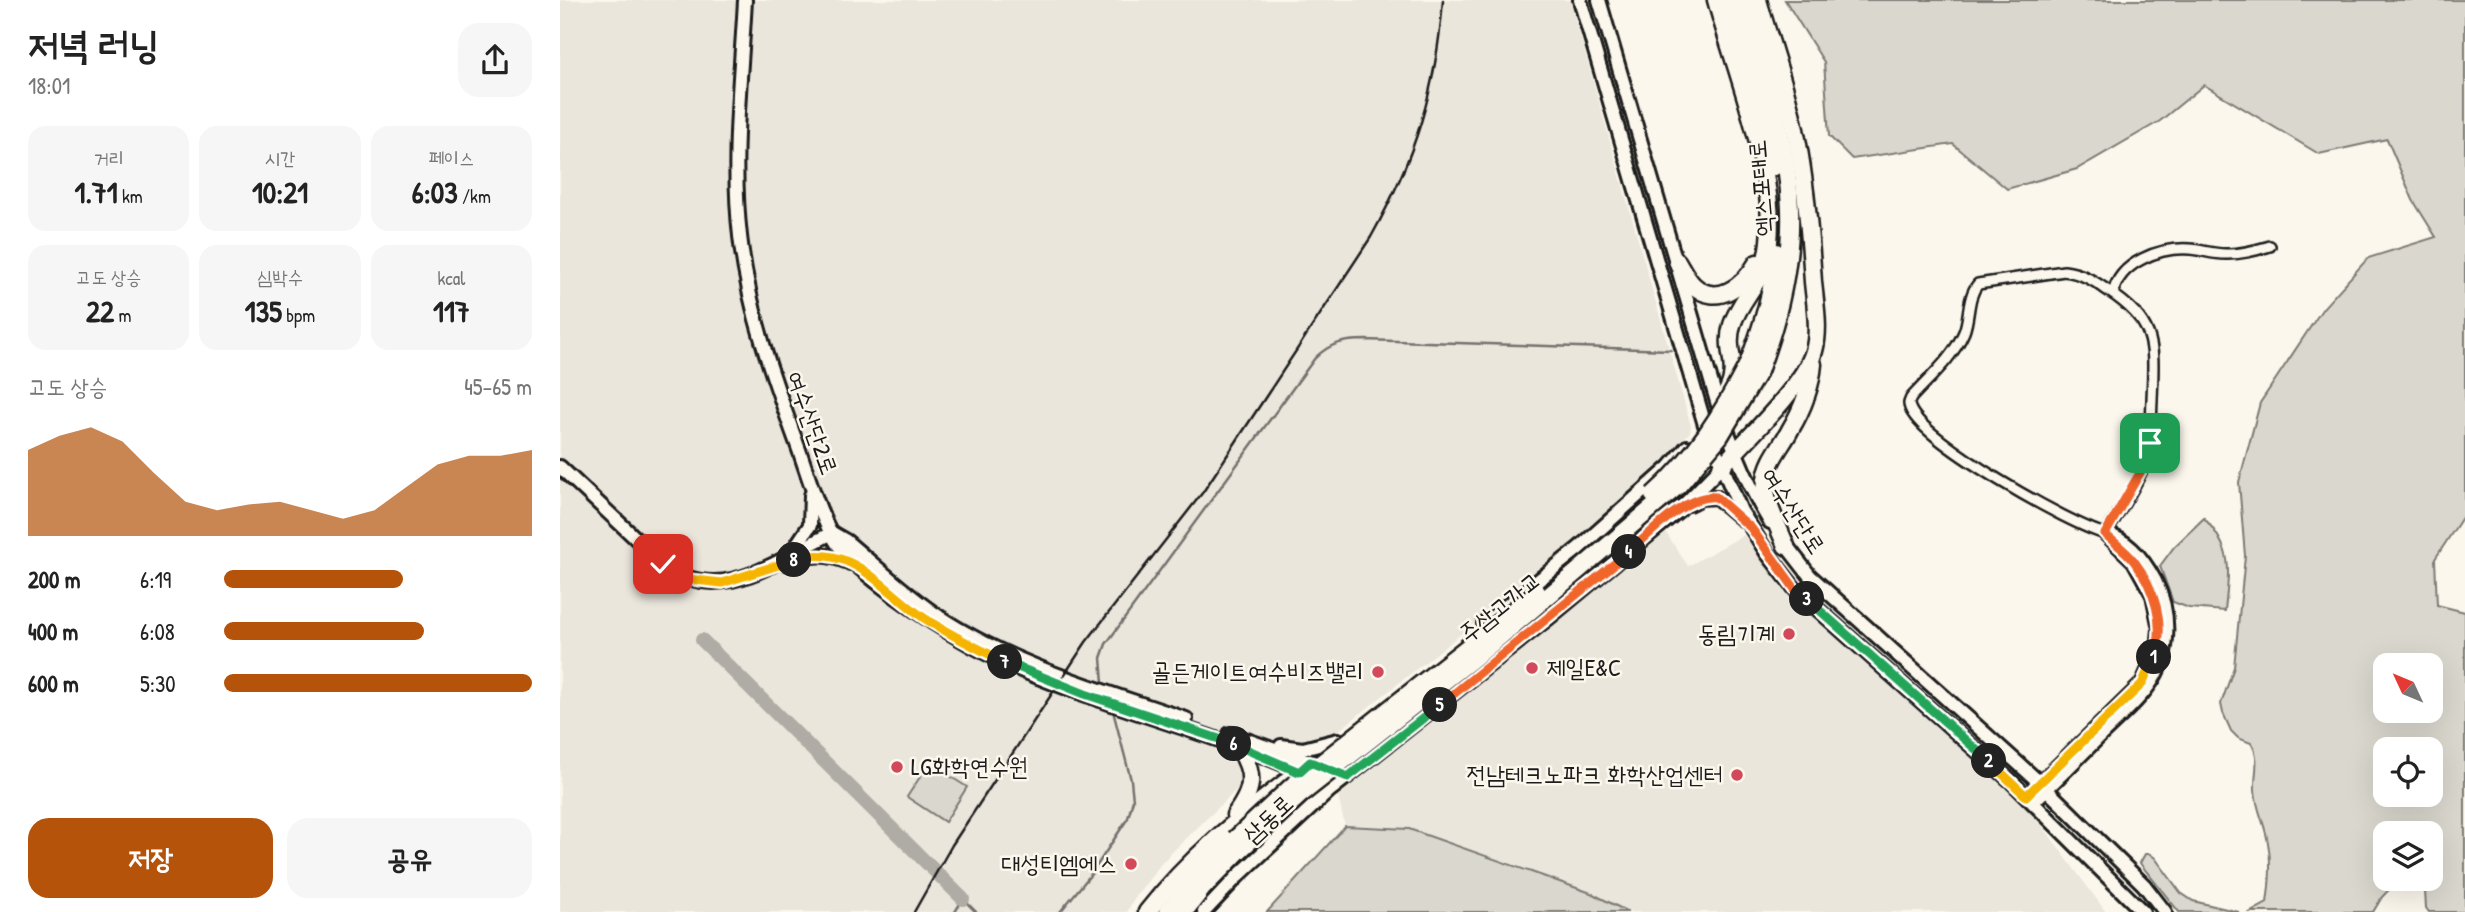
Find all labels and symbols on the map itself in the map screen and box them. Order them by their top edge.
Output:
street label: 엑스포대로 [1740,139,1780,238]
street label: 여수산단2로 [779,367,846,479]
pin [2120,413,2180,473]
street label: 여수산단로 [1754,461,1834,560]
pin [633,534,693,594]
pin: 4 [1612,534,1646,570]
pin: 8 [776,542,812,578]
street label: 주삼고가교 [1452,563,1547,649]
pin: 3 [1790,582,1824,616]
place label: 동림기계 [1698,617,1775,649]
marker: 동림기계 [1781,626,1797,642]
pin: 1 [2136,640,2172,674]
pin: 7 [988,644,1022,680]
place label: 제일E&C [1546,651,1621,683]
north arrow [2373,653,2443,723]
place label: 골든게이트여수비즈밸리 [1152,655,1364,687]
marker: 제일E&C [1524,660,1540,676]
marker: 골든게이트여수비즈밸리 [1370,664,1386,680]
pin: 5 [1422,688,1458,722]
pin: 6 [1216,726,1252,762]
pin: 2 [1972,744,2006,778]
place label: LG화학연수원 [911,750,1028,782]
place label: 전남테크노파크 화학산업센터 [1466,758,1723,790]
marker: LG화학연수원 [889,759,905,775]
marker: 전남테크노파크 화학산업센터 [1729,767,1745,783]
street label: 삼동로 [1235,787,1299,850]
place label: 대성티엠에스 [1001,847,1117,879]
marker: 대성티엠에스 [1123,856,1139,872]

